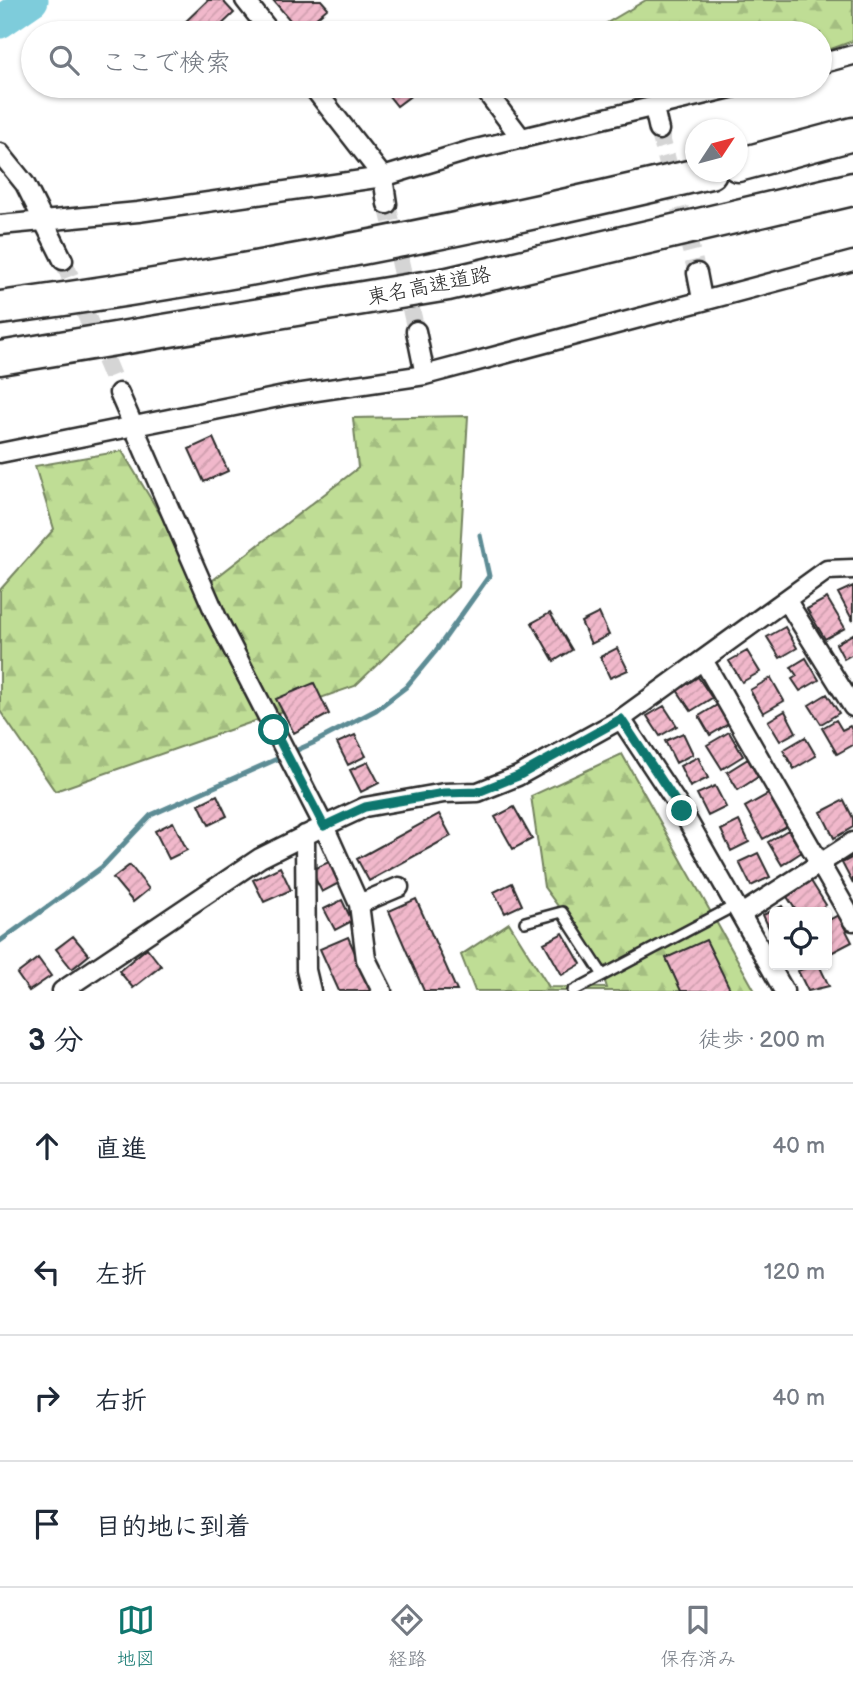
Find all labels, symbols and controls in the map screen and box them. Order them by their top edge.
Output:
search box [21,21,832,98]
icon: search [45,41,83,79]
text: ここで検索 [101,48,231,79]
north arrow [685,119,748,182]
street label: 東名高速道路 [365,262,493,310]
route start [258,714,289,745]
route end [666,795,697,826]
map controls [769,907,832,970]
button: locate [769,907,832,970]
text: 3 分 [28,1023,84,1059]
text: 徒歩 · 200 m [698,1026,825,1054]
icon: ahead [28,1127,66,1165]
text: 40 m [772,1132,825,1160]
text: 直進 [95,1134,147,1165]
icon: left [28,1253,66,1291]
text: 120 m [764,1258,825,1286]
text: 左折 [95,1260,147,1291]
icon: right [28,1379,66,1417]
text: 40 m [772,1384,825,1412]
text: 右折 [95,1386,147,1417]
icon: arrive [28,1505,66,1543]
text: 目的地に到着 [95,1512,251,1543]
tab: 地図 [117,1601,155,1671]
tab: 経路 [388,1601,426,1671]
tab: 保存済み [660,1601,736,1671]

